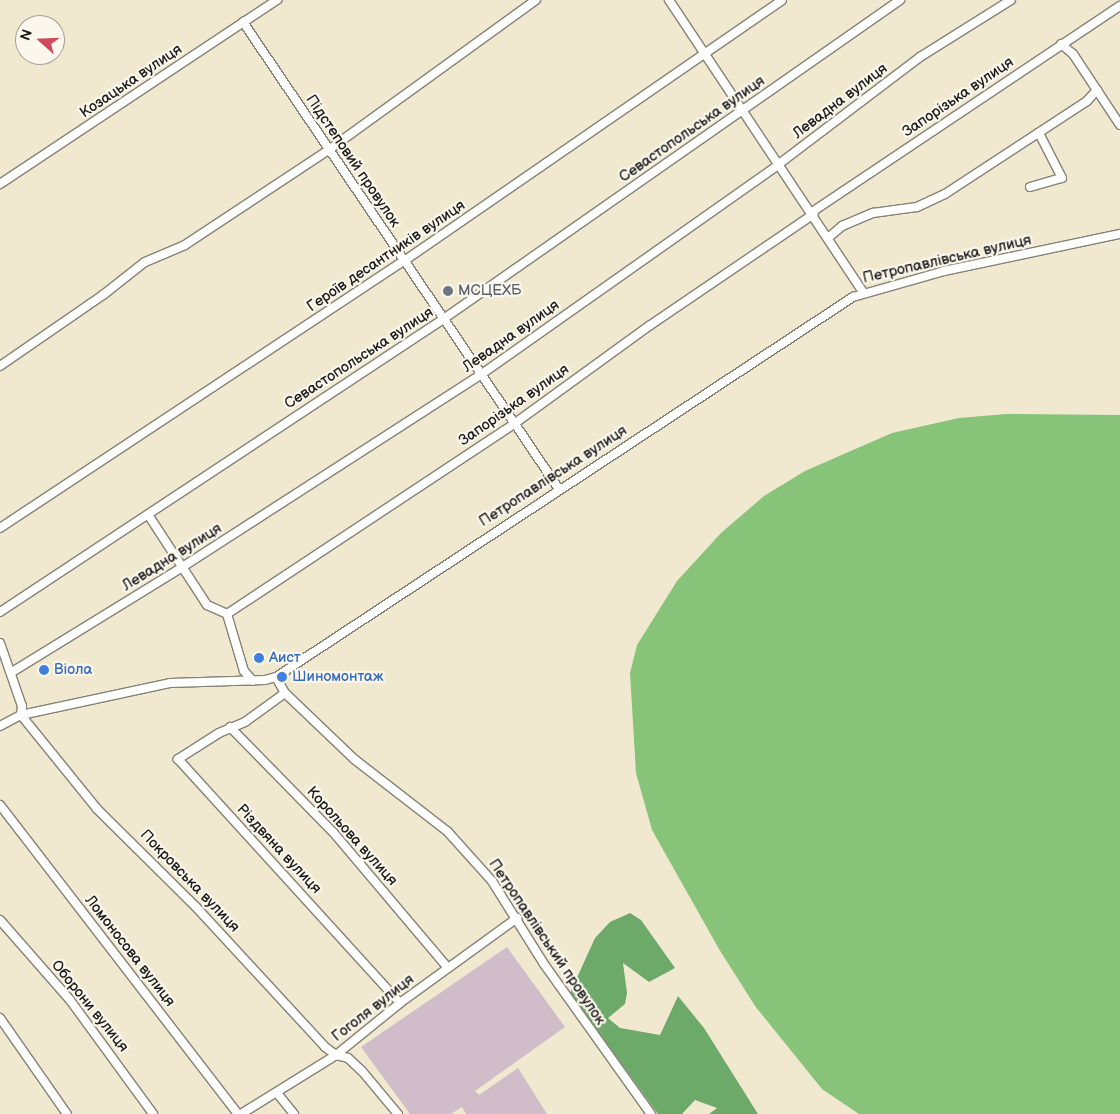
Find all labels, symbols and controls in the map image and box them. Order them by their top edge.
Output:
north arrow [15,15,65,65]
text: N [17,27,36,43]
street label: Козацька вулиця [77,40,185,122]
street label: Запорізька вулиця [899,53,1017,141]
street label: Левадна вулиця [789,60,891,142]
street label: Севастопольська вулиця [616,72,768,186]
street label: Підстеповий провулок [302,91,404,231]
street label: Героїв десантників вулиця [304,196,468,316]
street label: Петропавлівська вулиця [861,231,1033,287]
place label: МСЦЕХБ [458,282,521,300]
marker: МСЦЕХБ [442,285,454,297]
street label: Левадна вулиця [459,296,563,376]
street label: Севастопольська вулиця [281,303,437,413]
street label: Запорізька вулиця [455,360,573,450]
street label: Петропавлівська вулиця [476,421,630,531]
street label: Левадна вулиця [119,519,225,595]
place label: Аист [269,649,301,667]
marker: Аист [253,652,265,664]
place label: Віола [54,661,92,679]
marker: Віола [38,664,50,676]
place label: Шиномонтаж [292,668,383,686]
marker: Шиномонтаж [276,671,288,683]
street label: Корольова вулиця [303,783,401,889]
street label: Різдвяна вулиця [233,800,325,898]
street label: Покровська вулиця [136,826,244,936]
street label: Петропавлівський провулок [485,856,609,1028]
street label: Ломоносова вулиця [81,892,179,1010]
street label: Оборони вулиця [47,956,133,1056]
street label: Гоголя вулиця [328,970,418,1046]

